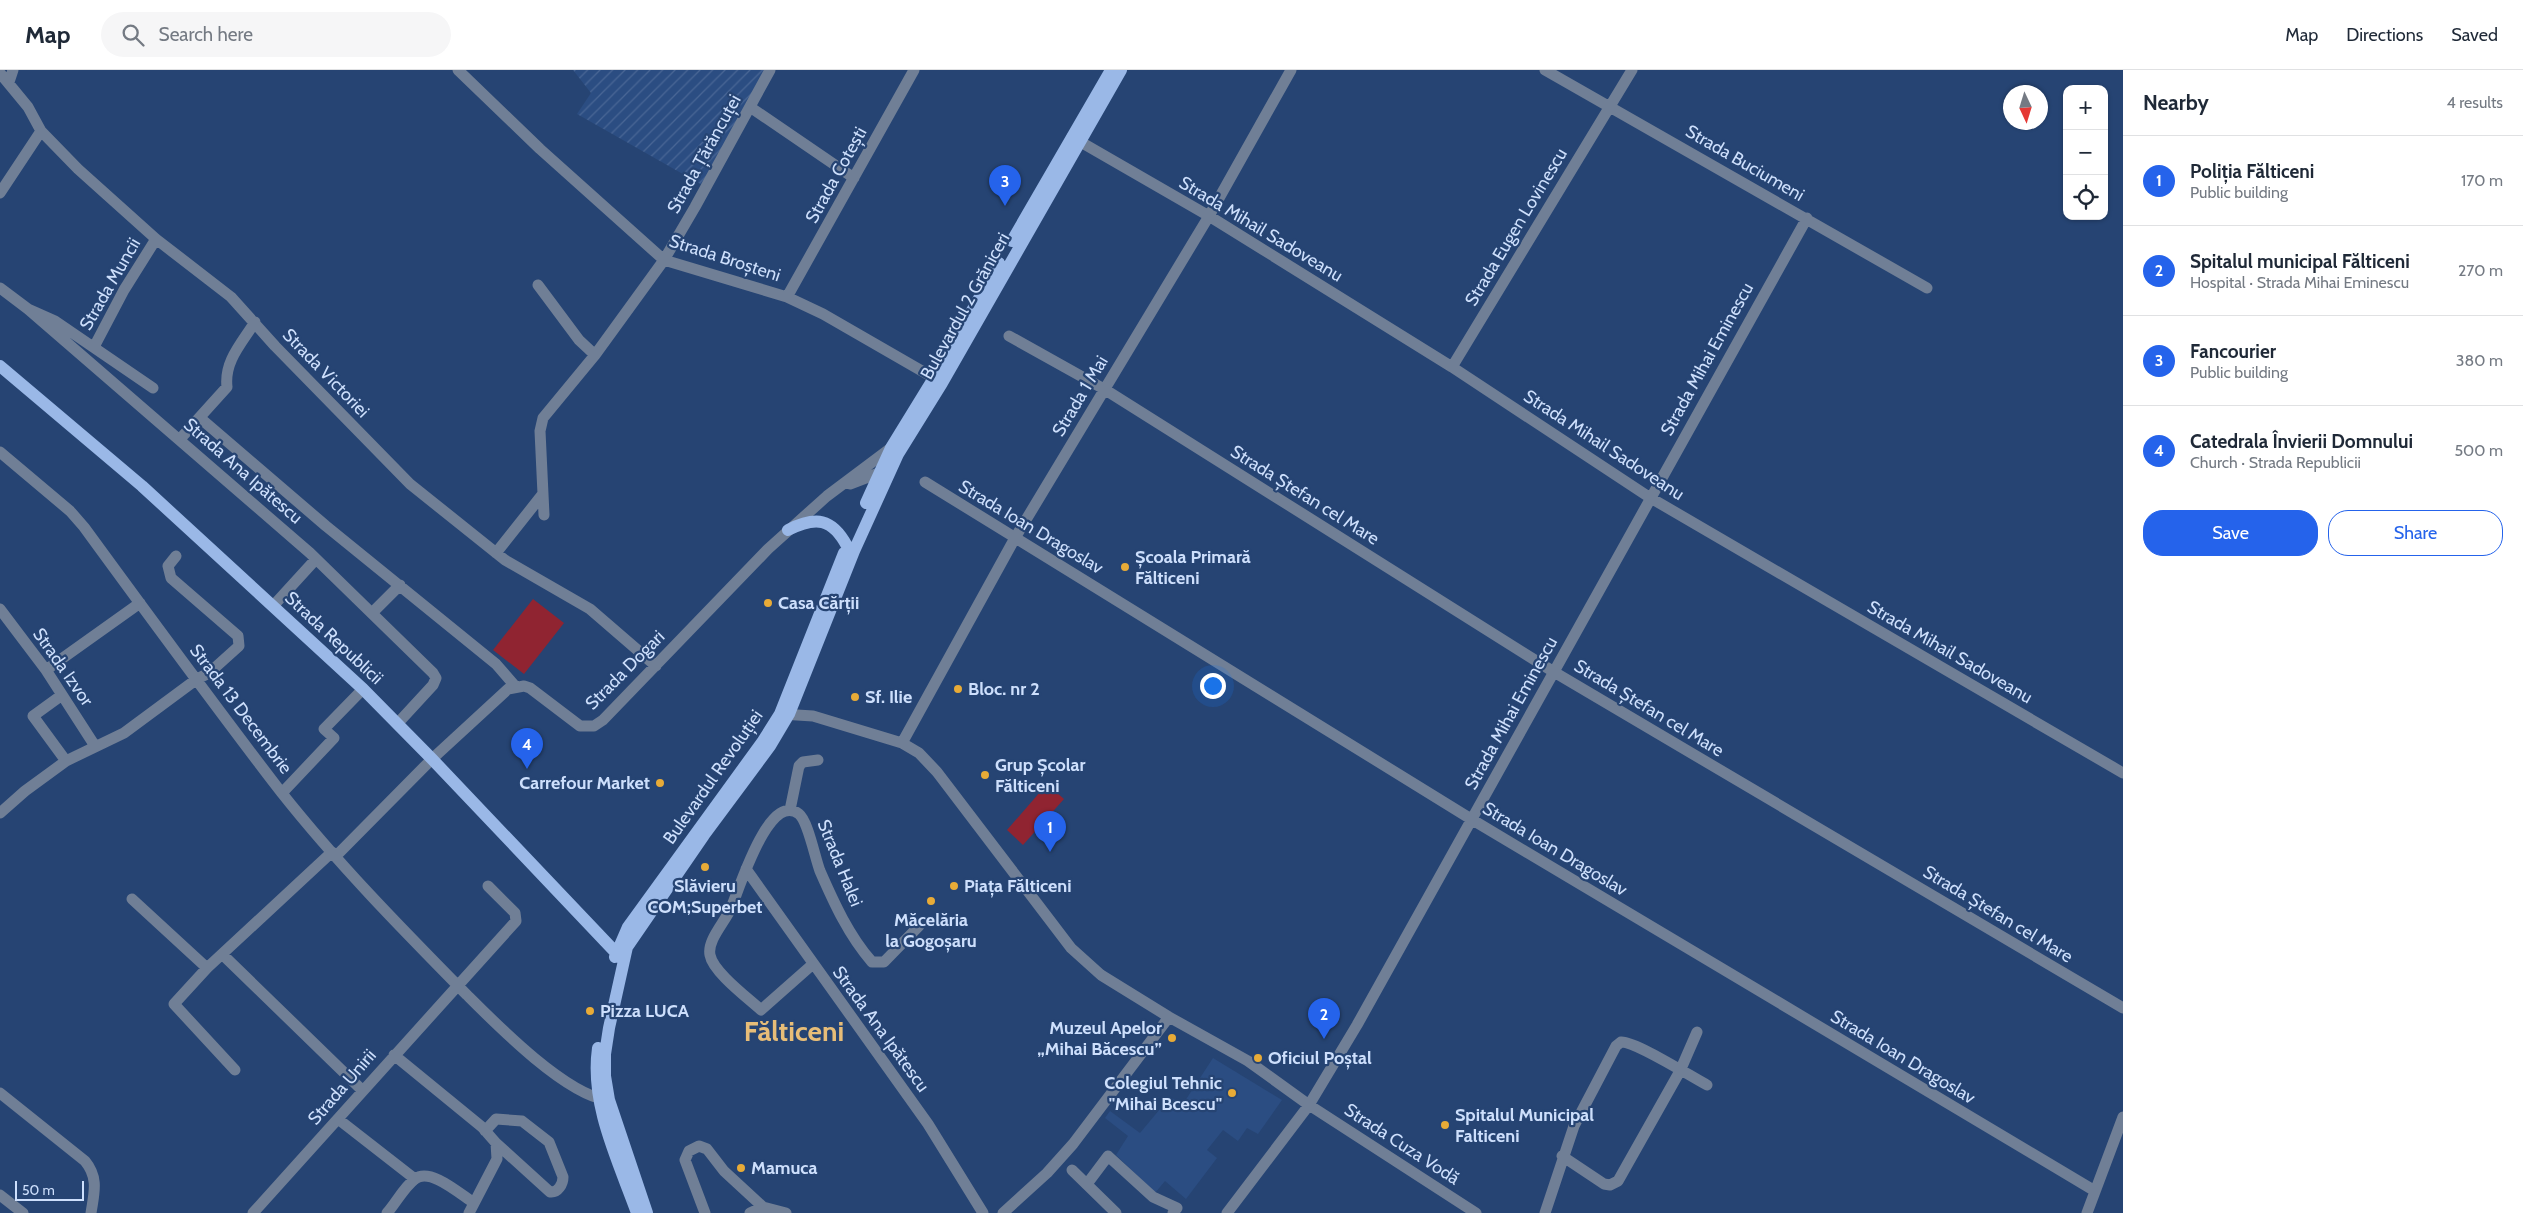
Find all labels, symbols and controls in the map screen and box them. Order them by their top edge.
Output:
search box [101,12,451,57]
text: Map [25,20,71,49]
icon: search [119,21,147,49]
text: Search here [159,23,253,46]
text: Map [2285,24,2318,46]
text: Directions [2346,24,2423,46]
text: Saved [2451,24,2498,46]
north arrow [2003,85,2048,130]
map controls [2063,85,2108,220]
button: + [2063,85,2108,130]
text: Nearby [2143,90,2209,115]
street label: Strada Țărăncuței [662,91,747,218]
text: 4 results [2446,93,2503,112]
street label: Strada Buciumeni [1682,120,1808,206]
street label: Strada Cotești [801,123,872,227]
button: − [2063,130,2108,175]
street label: Strada Eugen Lovinescu [1460,144,1572,310]
text: Poliția Fălticeni [2190,160,2314,183]
pin: 3 [989,165,1021,206]
street label: Strada Mihail Sadoveanu [1175,171,1347,287]
text: 1 [2156,171,2162,190]
text: 170 m [2461,171,2503,190]
button: locate [2063,175,2108,220]
text: Public building [2190,183,2288,202]
street label: Bulevardul 2 Grăniceri [916,229,1014,383]
street label: Strada Broșteni [666,230,783,287]
street label: Strada Muncii [75,234,145,334]
text: Spitalul municipal Fălticeni [2190,250,2410,273]
text: 2 [2155,261,2163,280]
text: 270 m [2458,261,2503,280]
text: Hospital · Strada Mihai Eminescu [2190,273,2409,292]
street label: Strada Mihai Eminescu [1656,279,1758,439]
street label: Strada Victoriei [278,324,374,422]
text: Fancourier [2190,340,2276,363]
text: 3 [2155,351,2163,370]
text: 380 m [2456,351,2503,370]
street label: Strada 1 Mai [1047,352,1113,440]
text: Public building [2190,363,2288,382]
street label: Strada Mihail Sadoveanu [1520,385,1688,505]
street label: Strada Ana Ipătescu [179,413,307,529]
text: Catedrala Învierii Domnului [2190,430,2413,453]
street label: Strada Ștefan cel Mare [1227,440,1383,550]
text: 4 [2154,441,2164,460]
text: 500 m [2454,441,2503,460]
text: Church · Strada Republicii [2190,453,2361,472]
street label: Strada Ioan Dragoslav [955,475,1108,579]
button: Save [2143,510,2318,556]
button: Share [2328,510,2503,556]
place label: Școala Primară Fălticeni [1135,546,1251,589]
marker: Școala Primară Fălticeni [1119,561,1131,573]
street label: Strada Republicii [280,587,388,689]
place label: Casa Cărții [778,592,859,615]
street label: Strada Mihail Sadoveanu [1864,596,2036,708]
marker: Casa Cărții [762,597,774,609]
street label: Strada Izvor [28,624,98,711]
street label: Strada Dogari [581,626,669,714]
street label: Strada Mihai Eminescu [1460,633,1562,793]
street label: Strada 13 Decembrie [185,640,297,778]
street label: Strada Ștefan cel Mare [1570,655,1728,761]
your location [1200,673,1226,699]
place label: Bloc. nr 2 [968,678,1040,700]
marker: Bloc. nr 2 [952,683,964,695]
place label: Sf. Ilie [865,686,912,708]
marker: Sf. Ilie [849,691,861,703]
street label: Bulevardul Revoluției [658,706,768,849]
pin: 4 [511,728,543,769]
place label: Grup Școlar Fălticeni [995,754,1086,797]
marker: Grup Școlar Fălticeni [979,769,991,781]
place label: Carrefour Market [519,772,650,794]
marker: Carrefour Market [654,777,666,789]
street label: Strada Ioan Dragoslav [1479,797,1632,901]
pin: 1 [1034,811,1066,852]
street label: Strada Halei [813,816,867,910]
marker: Slăvieru COM;Superbet [699,861,711,873]
street label: Strada Ștefan cel Mare [1919,861,2077,967]
place label: Slăvieru COM;Superbet [647,875,763,918]
place label: Piața Fălticeni [964,875,1072,898]
marker: Piața Fălticeni [948,880,960,892]
marker: Măcelăria la Gogoșaru [925,895,937,907]
place label: Măcelăria la Gogoșaru [885,909,977,953]
street label: Strada Ana Ipătescu [828,962,934,1096]
pin: 2 [1308,998,1340,1039]
place label: Pizza LUCA [600,1000,690,1022]
marker: Pizza LUCA [584,1005,596,1017]
street label: Strada Ioan Dragoslav [1827,1005,1980,1109]
district label: Fălticeni [744,1014,844,1048]
place label: Muzeul Apelor „Mihai Băcescu” [1037,1017,1162,1060]
marker: Muzeul Apelor „Mihai Băcescu” [1166,1032,1178,1044]
street label: Strada Unirii [303,1045,381,1129]
place label: Oficiul Poștal [1268,1047,1372,1070]
marker: Oficiul Poștal [1252,1052,1264,1064]
place label: Colegiul Tehnic "Mihai Bcescu" [1104,1072,1222,1115]
marker: Colegiul Tehnic "Mihai Bcescu" [1226,1087,1238,1099]
street label: Strada Cuza Vodă [1340,1099,1464,1190]
place label: Spitalul Municipal Falticeni [1455,1104,1594,1147]
marker: Spitalul Municipal Falticeni [1439,1119,1451,1131]
place label: Mamuca [751,1157,818,1179]
marker: Mamuca [735,1162,747,1174]
scale bar [15,1178,84,1201]
text: 50 m [22,1181,55,1199]

